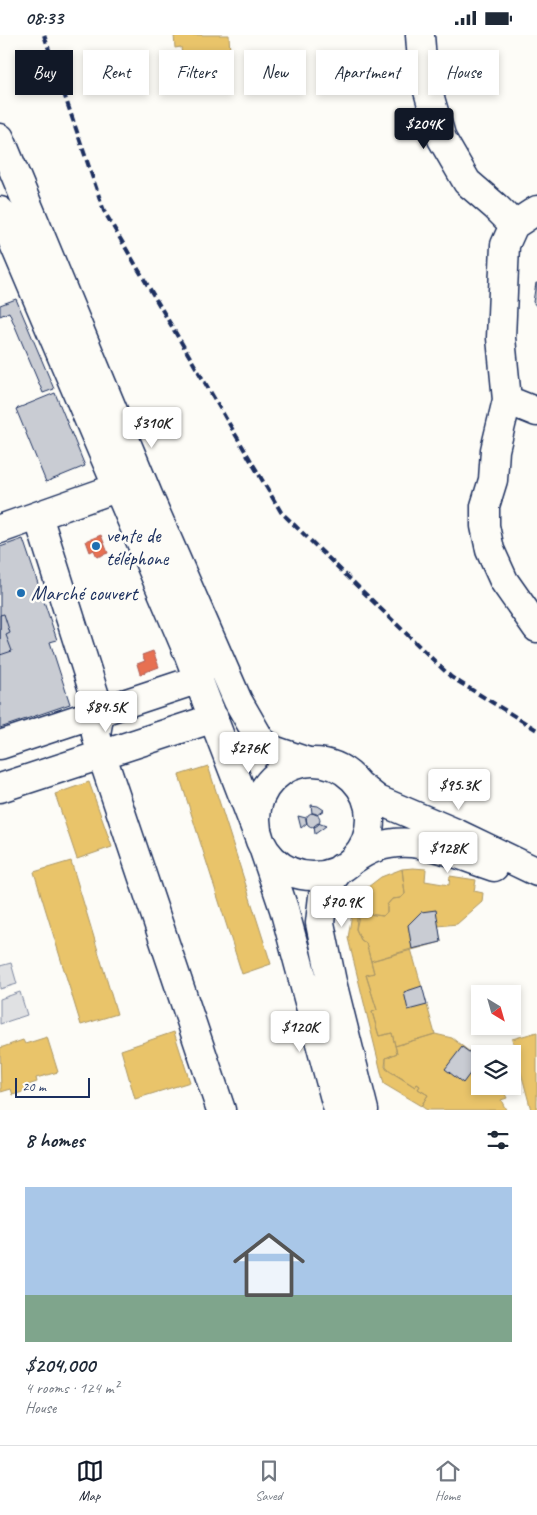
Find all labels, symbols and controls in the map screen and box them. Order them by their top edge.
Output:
text: 08:33 [25,6,63,30]
chip: Buy [15,50,73,95]
chip: Rent [83,50,149,95]
chip: Filters [159,50,234,95]
chip: New [244,50,306,95]
chip: Apartment [316,50,418,95]
chip: House [428,50,499,95]
pin: $204K [389,107,459,150]
text: $204K [406,114,442,134]
pin: $310K [117,407,187,449]
text: $310K [134,413,170,433]
place label: vente de téléphone [106,523,170,571]
marker: vente de téléphone [90,540,102,552]
place label: Marché couvert [31,581,140,606]
marker: Marché couvert [15,587,27,599]
pin: $84.5K [65,691,147,733]
text: $84.5K [86,697,126,717]
pin: $276K [214,731,284,774]
text: $276K [230,738,268,758]
pin: $95.3K [418,769,500,811]
text: $95.3K [439,775,479,795]
pin: $128K [413,831,483,874]
text: $128K [430,838,466,858]
pin: $70.9K [301,885,383,928]
text: $70.9K [322,892,362,912]
north arrow [471,985,521,1035]
map controls [471,985,521,1095]
pin: $120K [265,1011,335,1053]
text: $120K [282,1017,318,1037]
button: layers [471,1045,521,1095]
scale bar [15,1075,90,1098]
text: 20 m [22,1078,46,1095]
icon: filters [484,1126,512,1154]
text: 8 homes [25,1127,84,1153]
icon: home [224,1220,314,1310]
text: $204,000 [25,1352,95,1378]
text: 4 rooms · 124 m² [25,1378,119,1398]
text: House [25,1398,56,1418]
tab: Map [76,1457,104,1504]
tab: Saved [255,1457,283,1504]
tab: Home [434,1457,462,1504]

